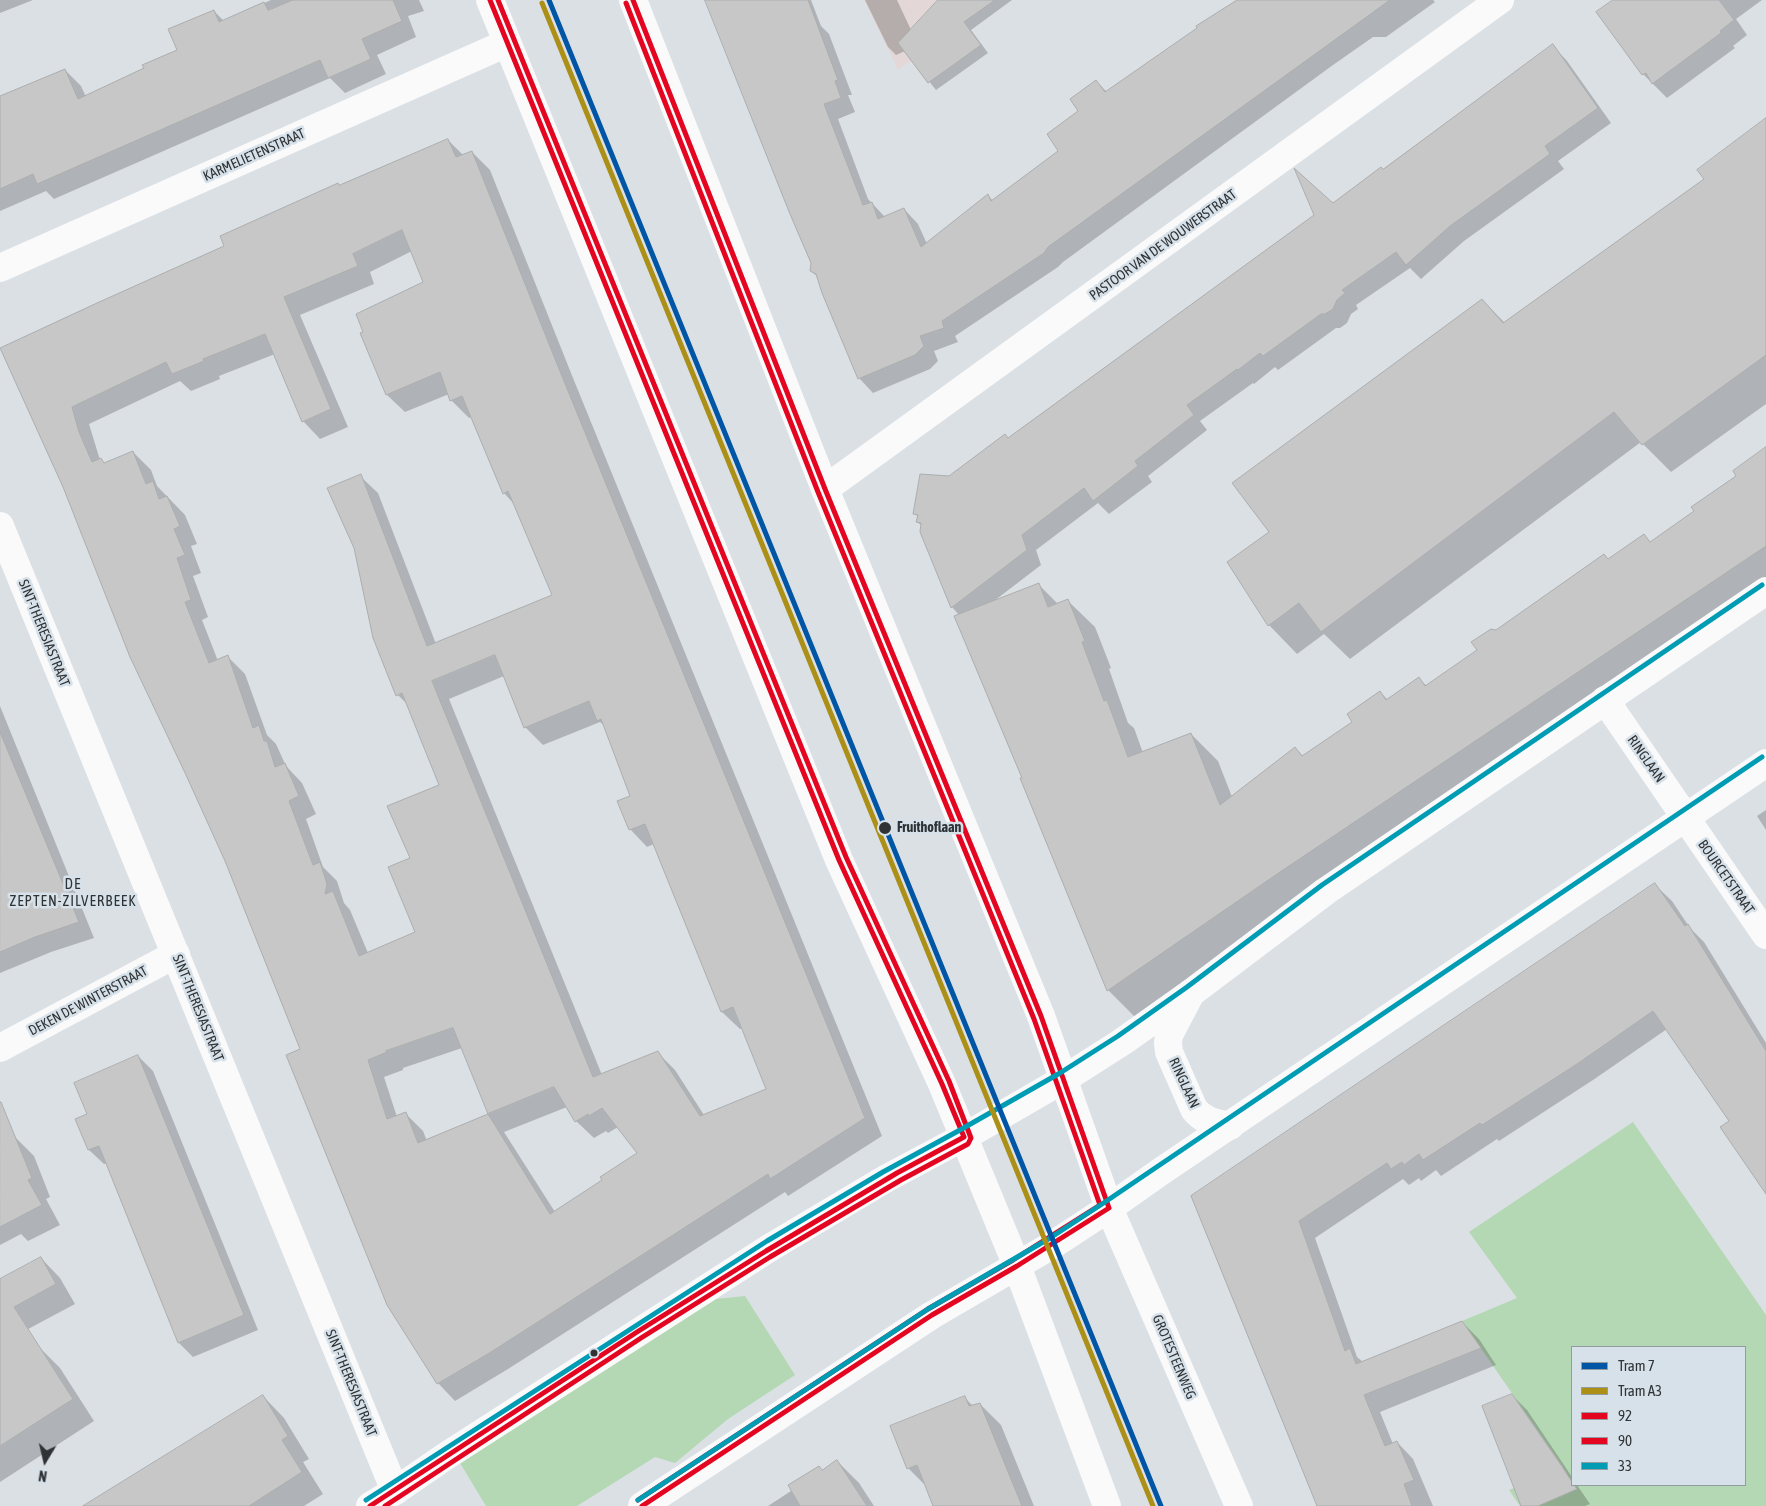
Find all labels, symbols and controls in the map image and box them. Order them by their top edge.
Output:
street label: KARMELIETENSTRAAT [200,125,308,185]
street label: PASTOOR VAN DE WOUWERSTRAAT [1086,186,1240,304]
street label: SINT-THERESIASTRAAT [15,577,73,689]
street label: RINGLAAN [1624,732,1668,786]
marker: Fruithoflaan [877,820,893,836]
place label: Fruithoflaan [897,820,961,836]
street label: BOURCETSTRAAT [1694,837,1758,917]
district label: DE ZEPTEN-ZILVERBEEK [7,875,139,910]
street label: SINT-THERESIASTRAAT [169,952,227,1064]
street label: DEKEN DE WINTERSTRAAT [26,963,150,1039]
street label: RINGLAAN [1165,1055,1203,1111]
street label: GROTESTEENWEG [1149,1312,1199,1402]
street label: SINT-THERESIASTRAAT [322,1327,380,1439]
legend [1571,1346,1746,1486]
unlabelled marker [589,1348,599,1358]
text: Tram 7 [1618,1357,1655,1374]
text: Tram A3 [1618,1382,1662,1399]
text: 92 [1618,1407,1632,1424]
text: 90 [1618,1432,1632,1449]
north arrow [20,1436,70,1486]
text: 33 [1618,1457,1632,1474]
text: N [37,1467,48,1484]

